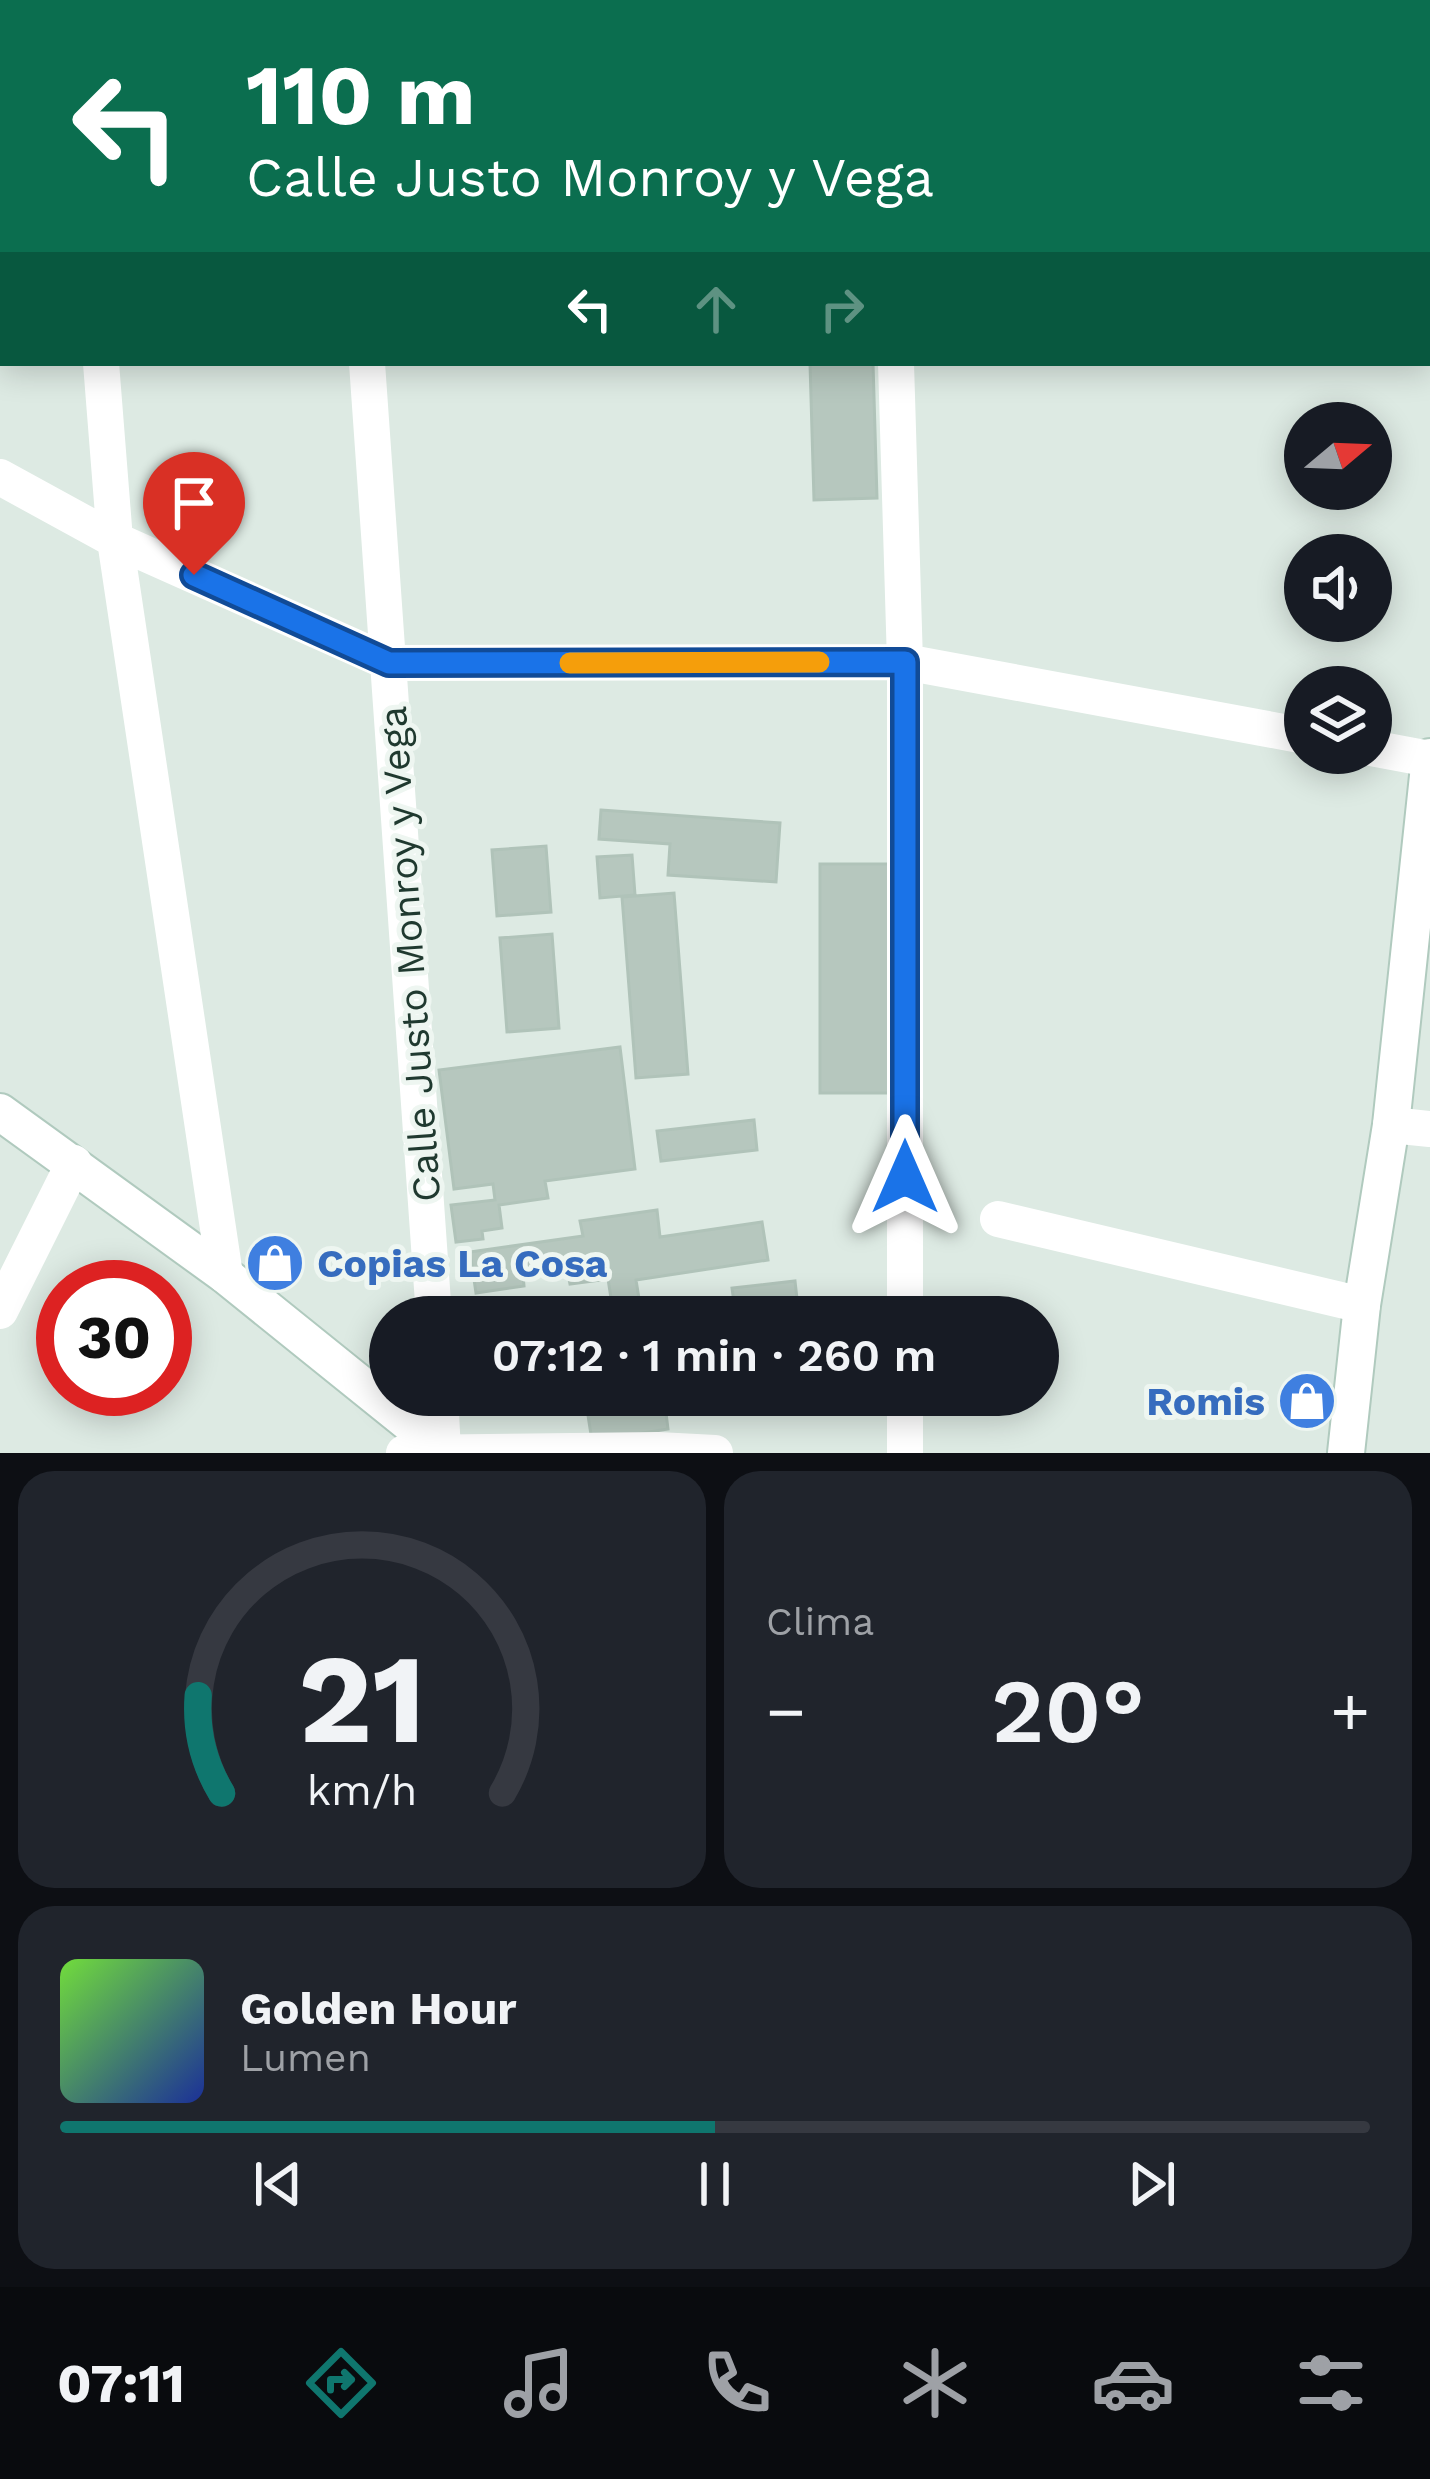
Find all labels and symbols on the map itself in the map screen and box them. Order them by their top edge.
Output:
north arrow [1284,402,1392,510]
pin [143,452,245,575]
street label: Calle Justo Monroy y Vega [370,705,449,1203]
position arrow [842,1114,968,1240]
shop icon: Copias La Cosa [244,1232,306,1294]
place label: Copias La Cosa [317,1241,608,1286]
speed limit sign: 30 [36,1260,192,1416]
shop icon: Romis [1276,1370,1338,1432]
place label: Romis [1146,1379,1265,1424]

